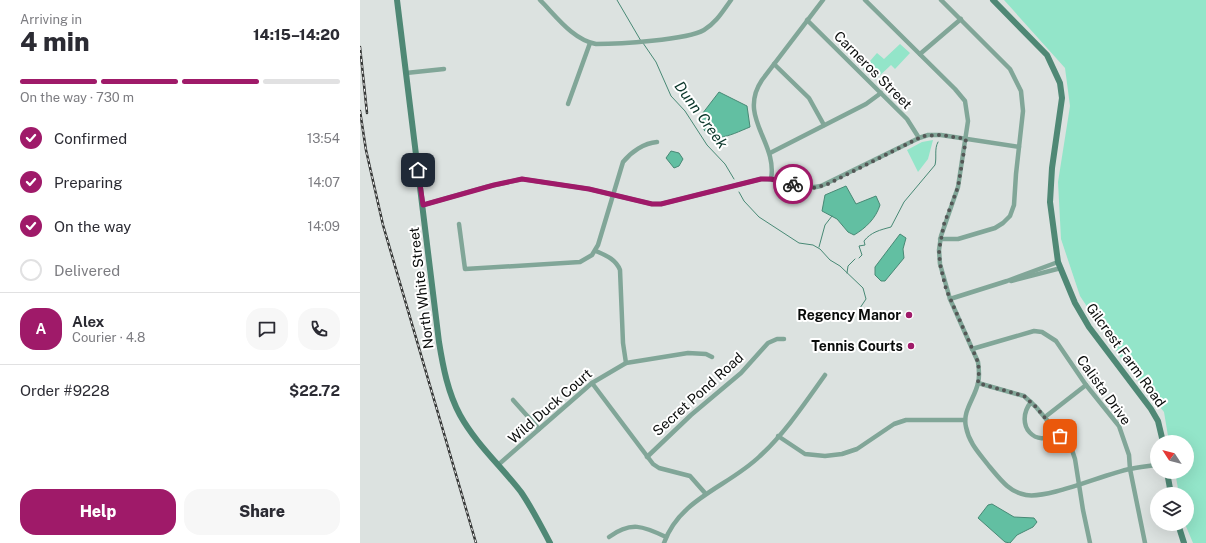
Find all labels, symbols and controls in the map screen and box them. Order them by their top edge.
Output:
text: Arriving in [20,12,82,27]
text: 4 min [20,26,90,57]
text: 14:15–14:20 [253,26,340,43]
street label: Carneros Street [831,28,915,112]
water label: Dunn Creek [671,78,732,152]
text: On the way · 730 m [20,90,134,105]
icon: check [20,127,42,149]
text: Confirmed [54,130,127,147]
text: 13:54 [307,131,340,146]
pin [401,153,435,187]
icon: home [407,159,429,181]
courier [773,164,813,204]
icon: check [20,171,42,193]
icon: bike [782,173,804,195]
text: Preparing [54,174,123,191]
text: 14:07 [308,175,340,190]
icon: check [20,215,42,237]
text: On the way [54,218,131,235]
text: 14:09 [308,219,340,234]
street label: North White Street [406,226,436,350]
text: Delivered [54,262,120,279]
street label: Gilcrest Farm Road [1083,300,1169,410]
place label: Regency Manor [797,307,901,323]
button: chat [246,308,288,350]
button: phone [298,308,340,350]
marker: Regency Manor [904,310,914,320]
text: Alex [72,313,104,330]
text: A [36,320,46,337]
text: Courier · 4.8 [72,330,145,345]
place label: Tennis Courts [811,338,903,354]
marker: Tennis Courts [906,341,916,351]
street label: Secret Pond Road [649,349,747,439]
street label: Calista Drive [1073,352,1135,428]
street label: Wild Duck Court [505,365,595,447]
text: Order #9228 [20,382,110,399]
text: $22.72 [289,382,340,399]
pin [1043,419,1077,453]
icon: bag [1049,425,1071,447]
north arrow [1150,435,1194,479]
map controls [1150,435,1194,531]
button: layers [1150,487,1194,531]
button: Help [20,489,176,535]
button: Share [184,489,340,535]

